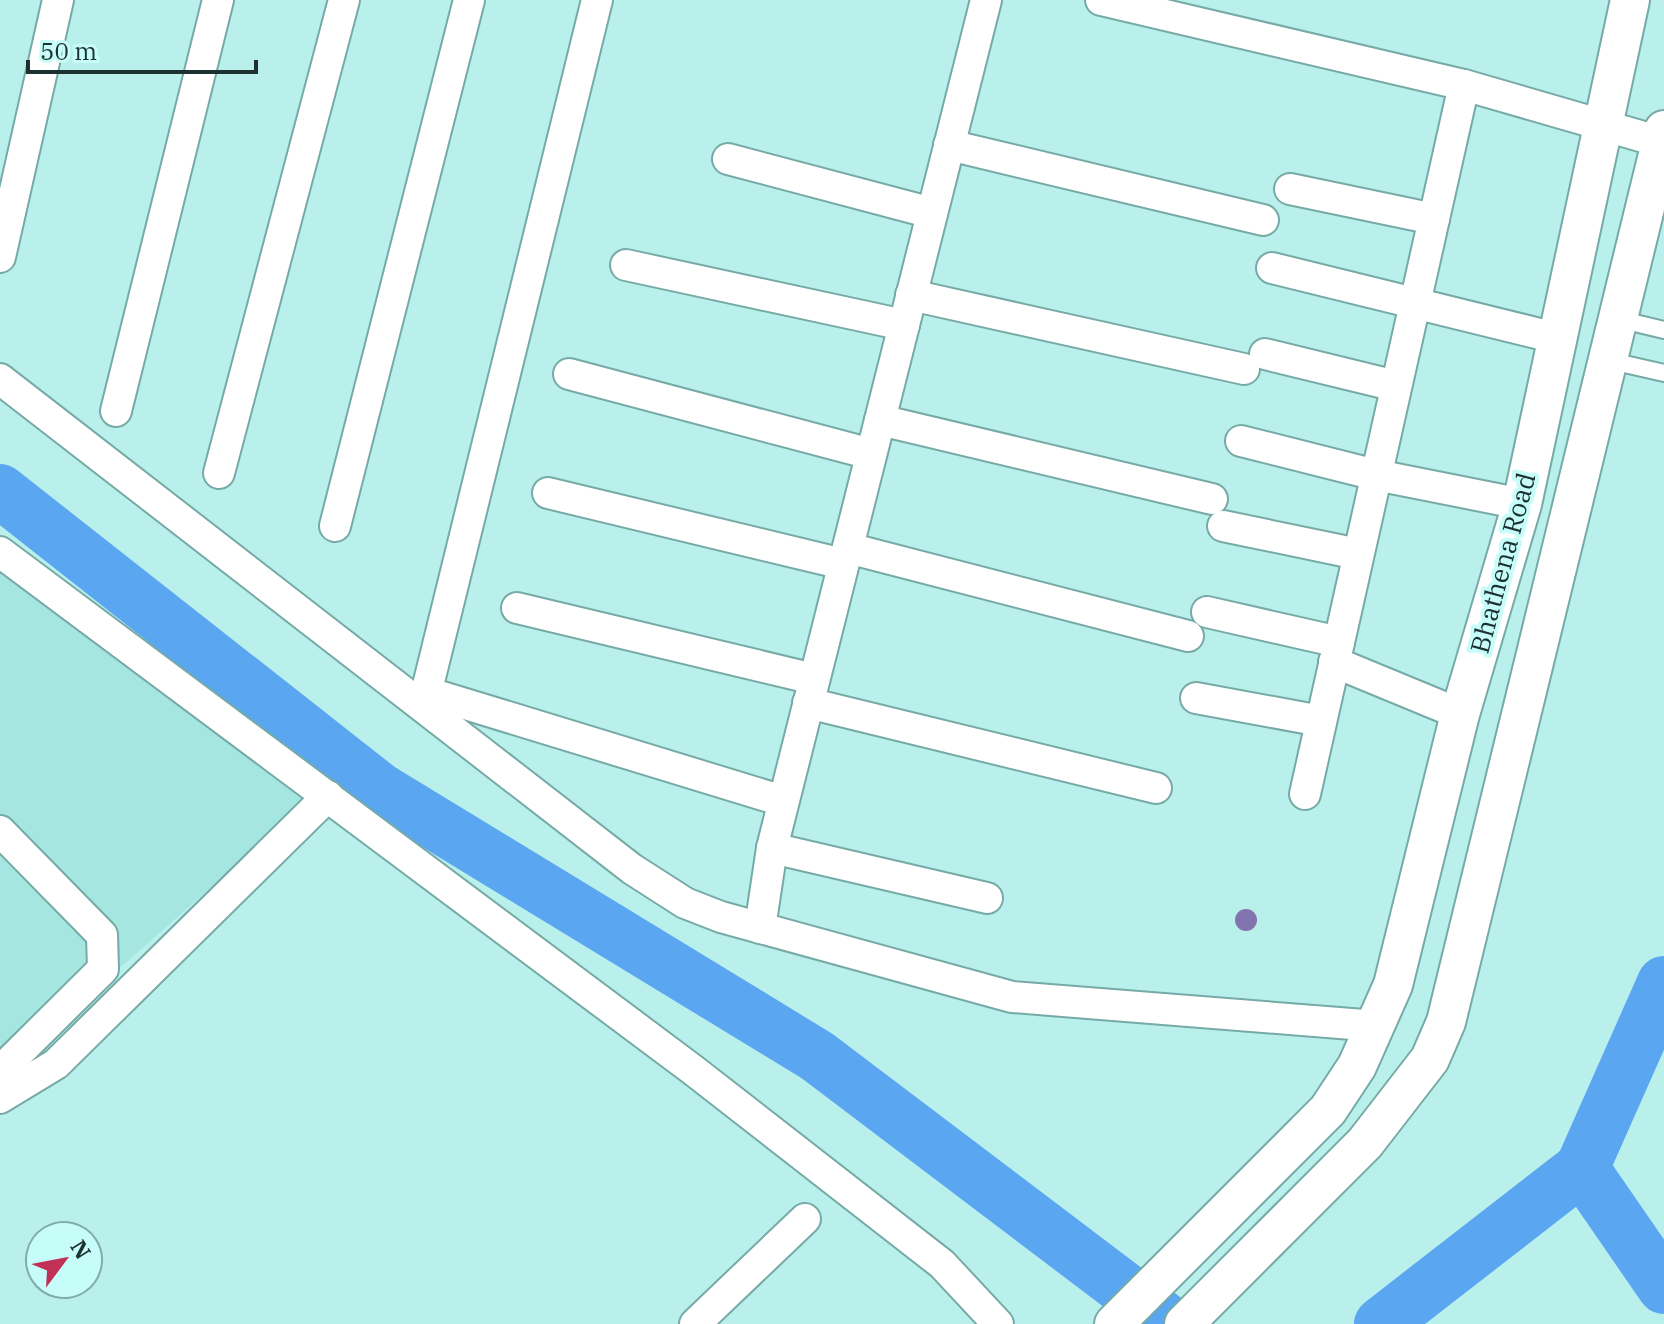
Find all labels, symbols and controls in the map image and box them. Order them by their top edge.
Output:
scale bar [28,24,256,74]
text: 50 m [40,35,97,67]
street label: Bhathena Road [1462,469,1542,657]
north arrow [24,1220,104,1300]
text: N [64,1234,98,1264]

